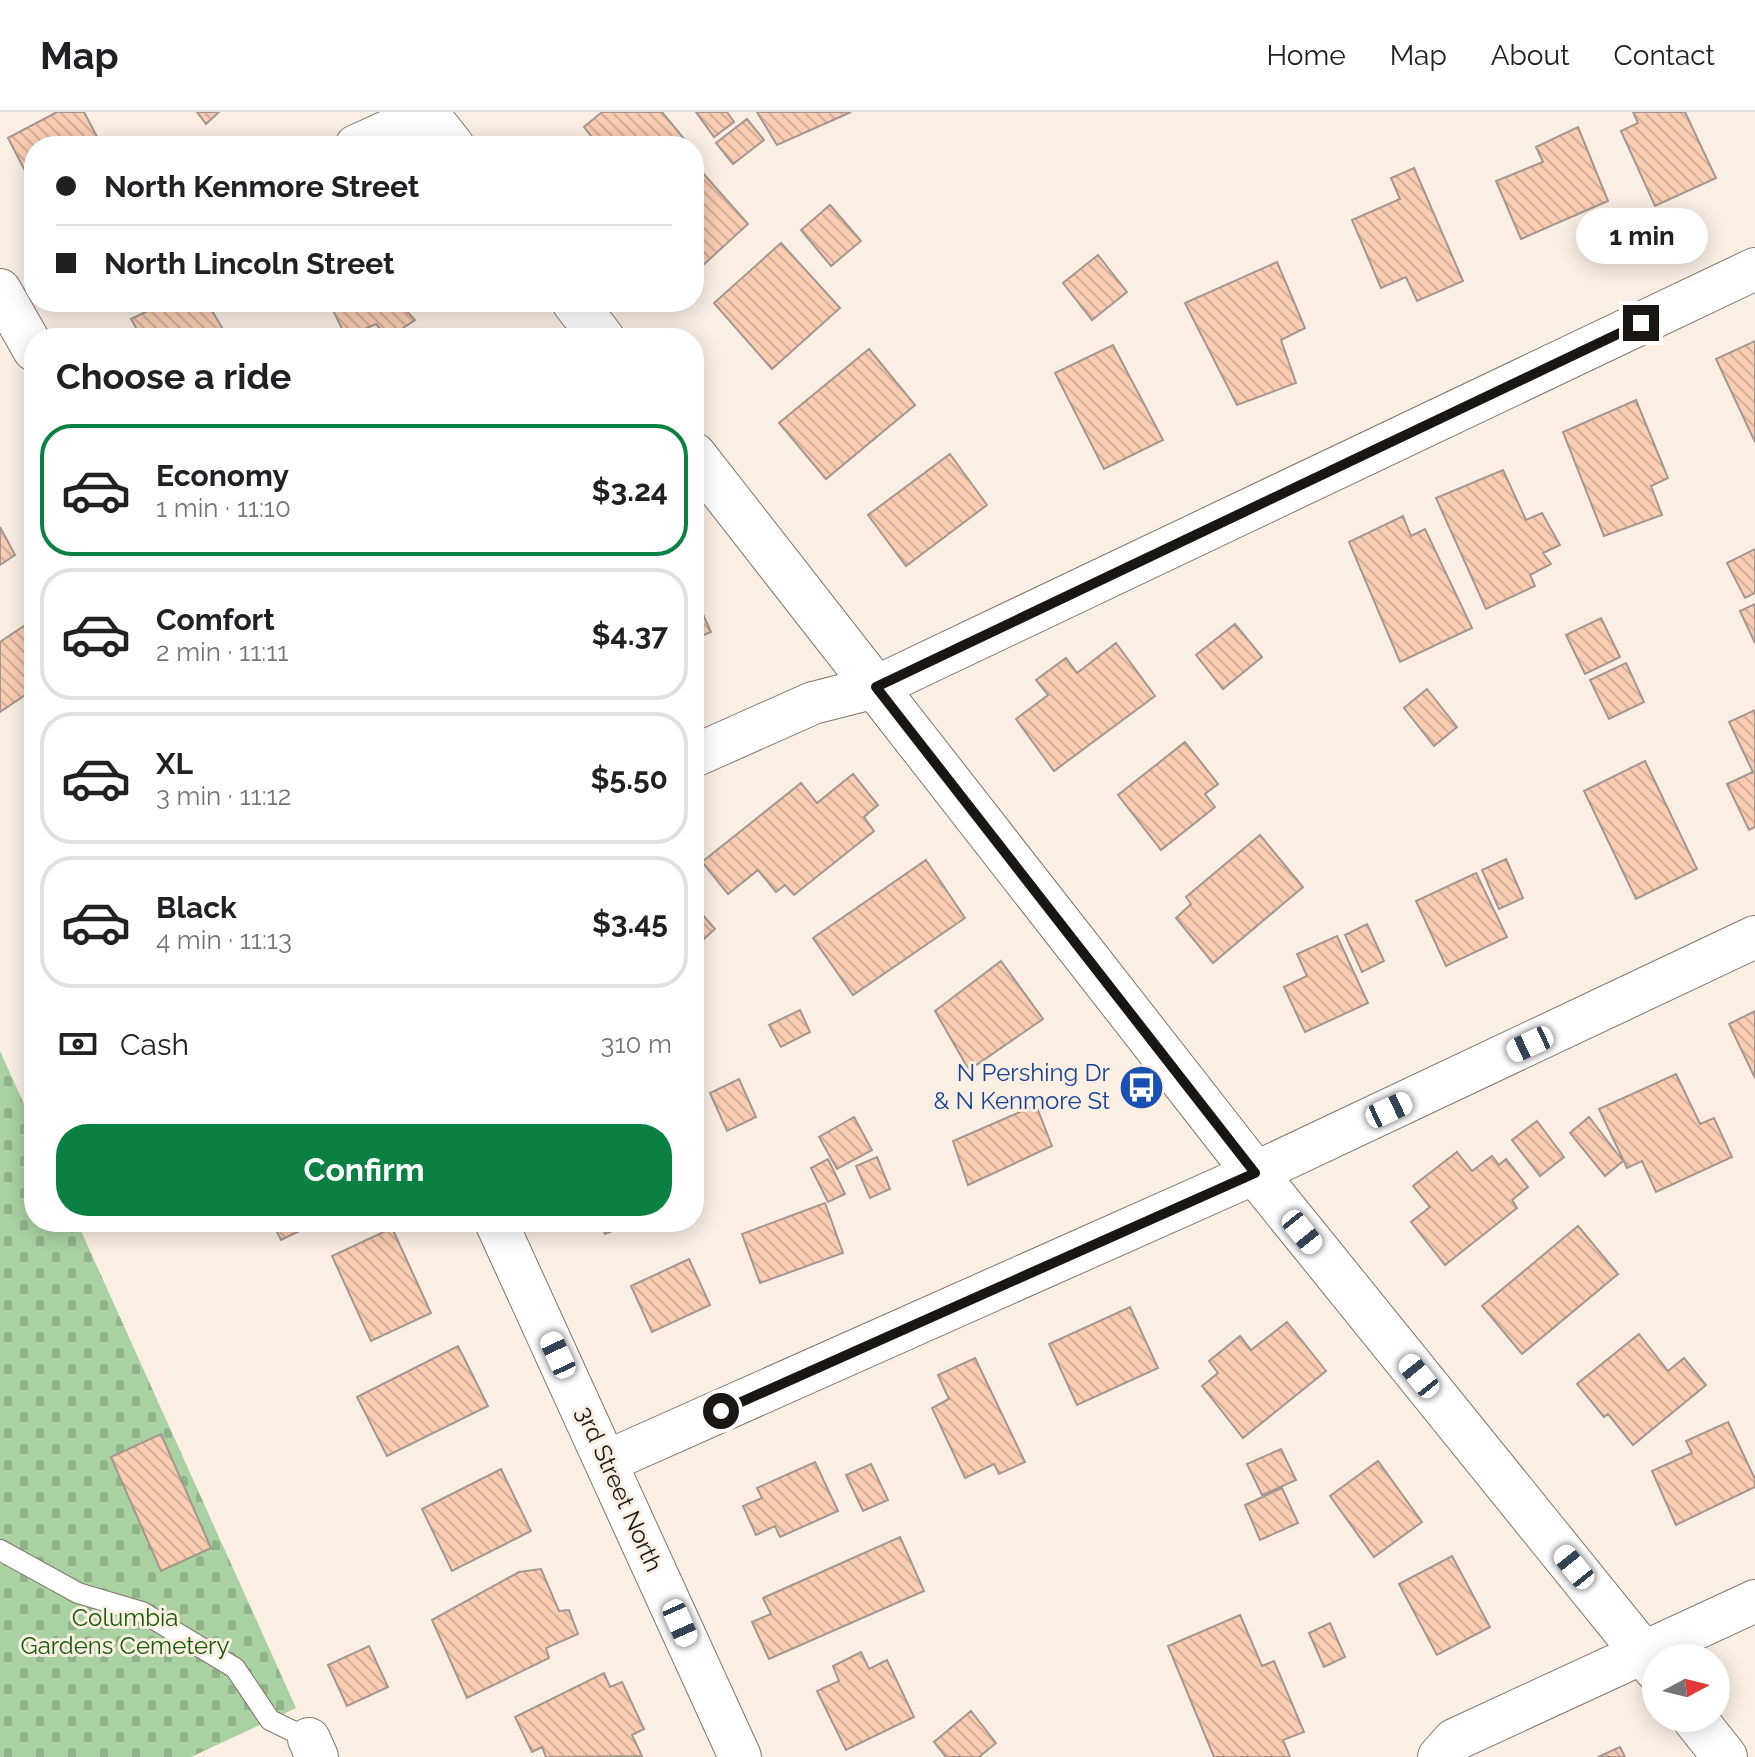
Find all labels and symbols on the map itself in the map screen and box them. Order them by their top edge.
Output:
callout: 1 min [1575,207,1707,263]
route end [1623,305,1659,341]
car [1503,1023,1557,1065]
place label: N Pershing Dr & N Kenmore St [933,1058,1111,1115]
bus stop icon: N Pershing Dr & N Kenmore St [1117,1063,1165,1111]
car [1362,1089,1416,1131]
car [1278,1206,1326,1258]
car [537,1328,579,1382]
car [1395,1350,1443,1402]
route start [703,1393,739,1429]
street label: 3rd Street North [570,1402,669,1576]
car [1550,1541,1598,1593]
car [659,1596,701,1650]
park label: Columbia Gardens Cemetery [20,1603,230,1660]
north arrow [1642,1644,1730,1732]

